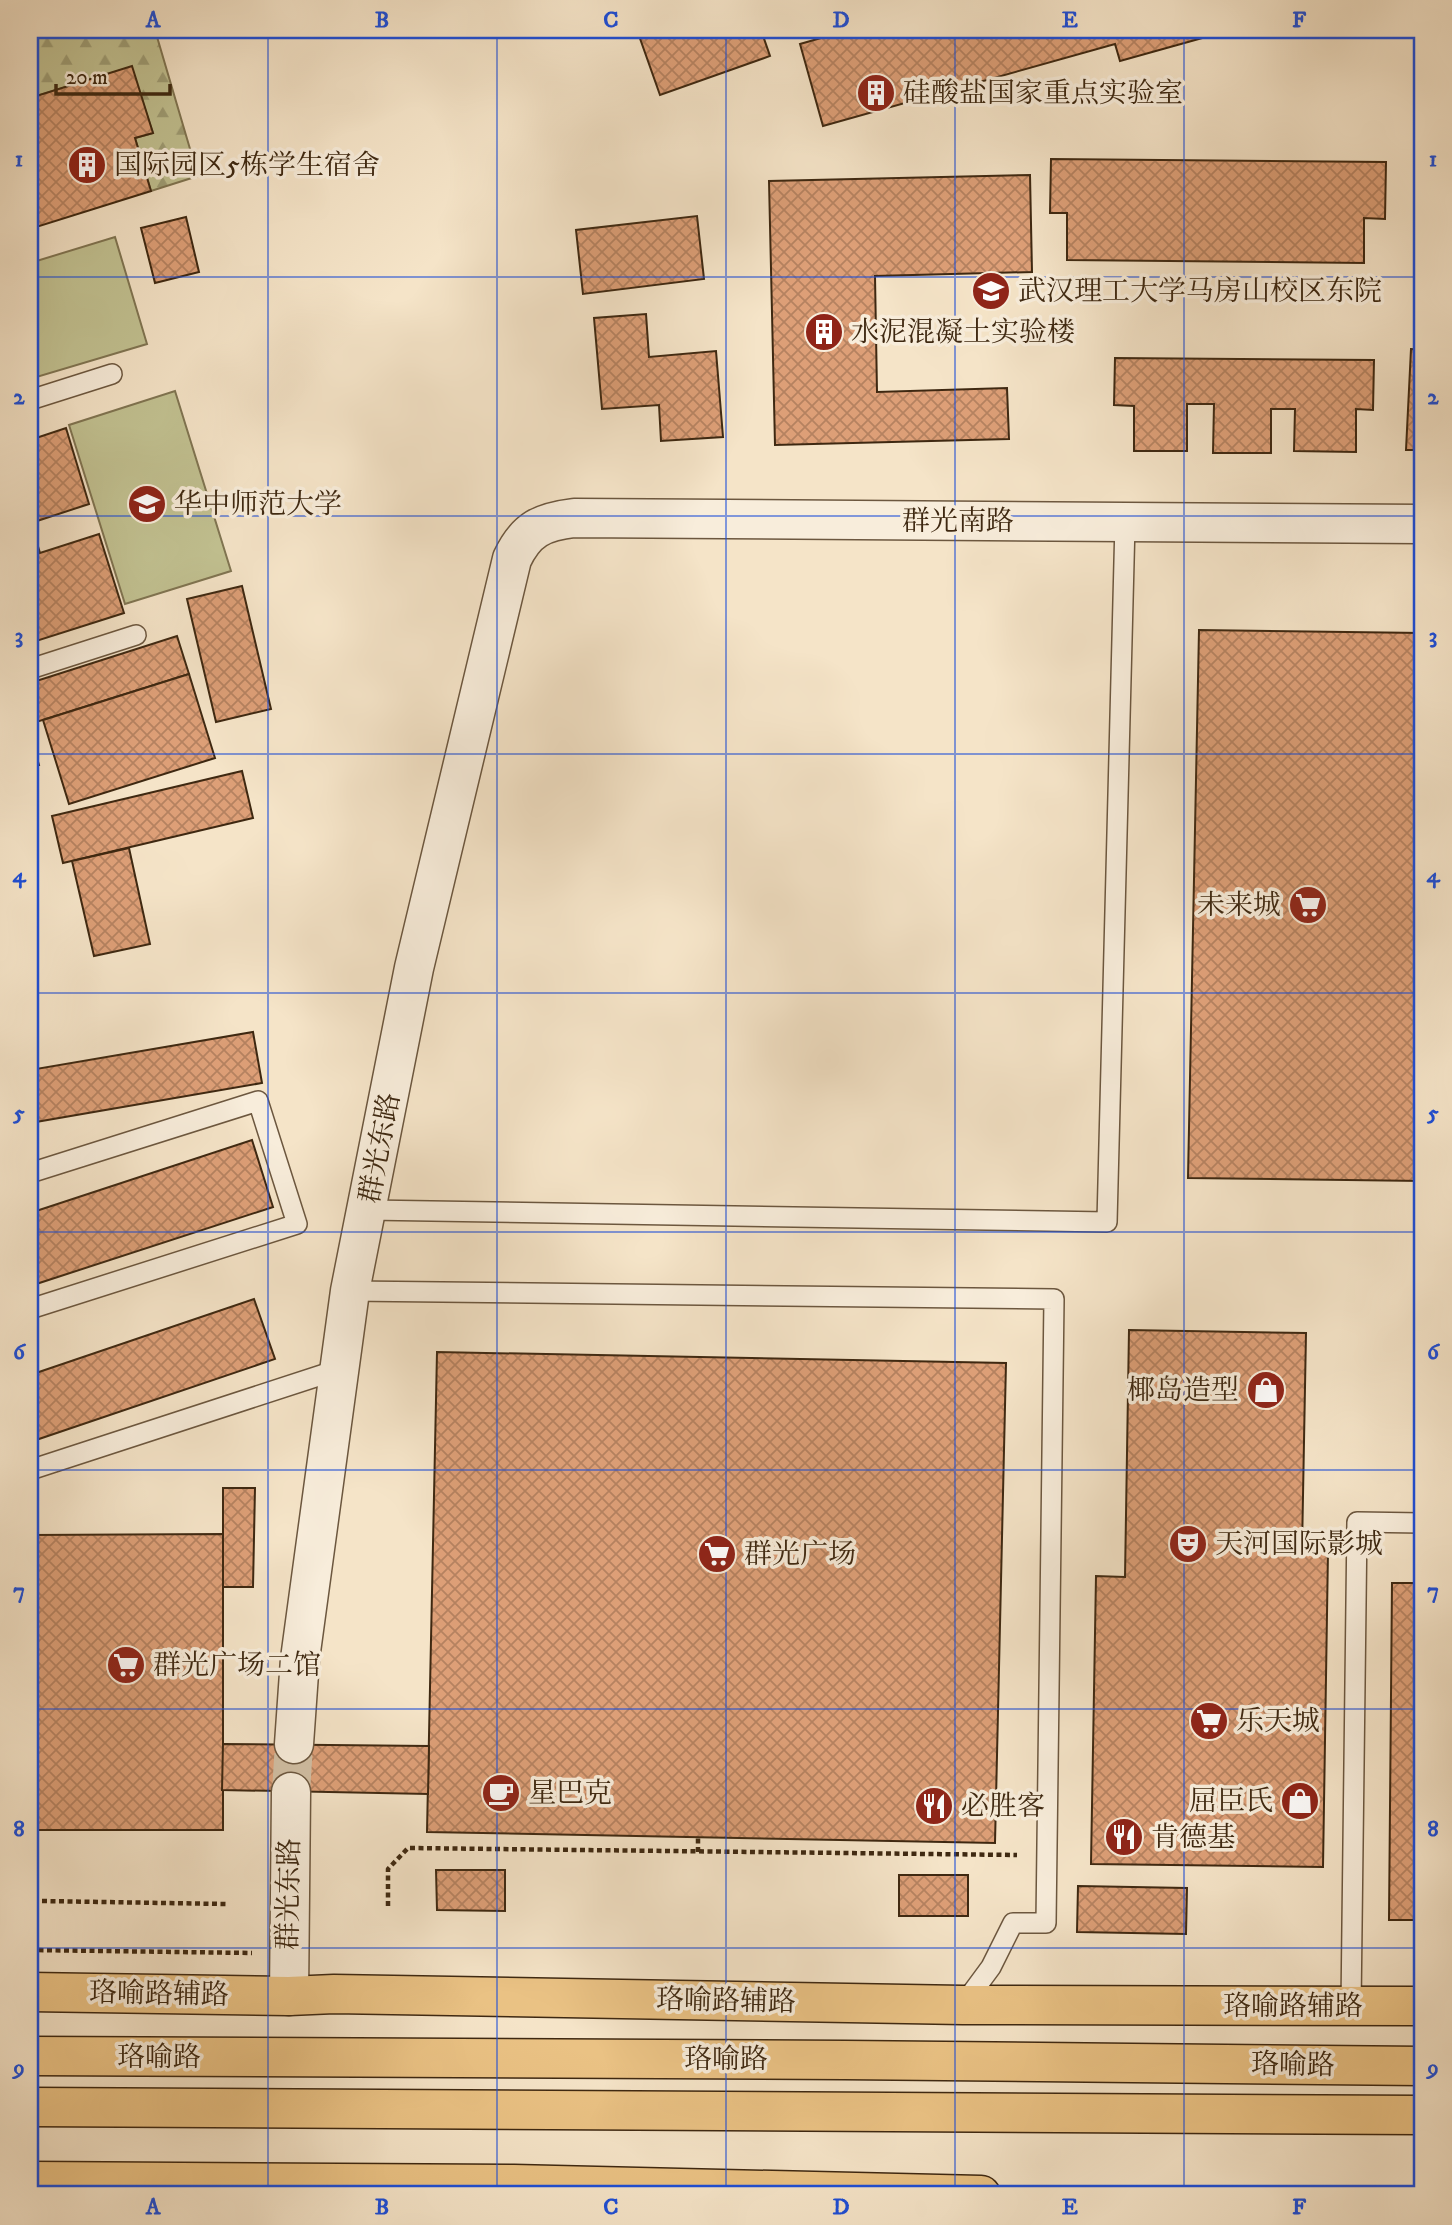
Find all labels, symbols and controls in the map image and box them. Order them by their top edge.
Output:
text: A [145,6,162,35]
text: B [375,6,389,35]
text: C [603,6,619,35]
text: D [832,6,850,35]
text: E [1062,6,1078,35]
text: F [1292,6,1307,35]
scale bar [56,52,170,96]
text: 20 m [66,65,108,91]
building icon: 硅酸盐国家重点实验室 [855,72,897,114]
place label: 硅酸盐国家重点实验室 [903,76,1183,111]
building icon: 国际园区5栋学生宿舍 [66,144,108,186]
text: 1 [15,145,23,174]
text: 1 [1429,145,1437,174]
place label: 国际园区5栋学生宿舍 [114,148,380,183]
school or university icon: 武汉理工大学马房山校区东院 [970,270,1012,312]
place label: 武汉理工大学马房山校区东院 [1018,274,1382,309]
building icon: 水泥混凝土实验楼 [803,311,845,353]
place label: 水泥混凝土实验楼 [851,315,1075,350]
text: 2 [13,383,25,412]
text: 2 [1427,383,1439,412]
school or university icon: 华中师范大学 [126,483,168,525]
place label: 华中师范大学 [174,487,342,522]
street label: 群光南路 [902,504,1014,539]
text: 3 [15,622,23,651]
text: 3 [1429,622,1437,651]
text: 4 [12,861,27,890]
text: 4 [1426,861,1441,890]
supermarket icon: 未来城 [1287,884,1329,926]
place label: 未来城 [1197,888,1281,923]
street label: 群光东路 [352,1090,408,1206]
text: 5 [12,1099,25,1128]
text: 5 [1426,1099,1439,1128]
text: 6 [13,1338,27,1367]
text: 6 [1427,1338,1441,1367]
shop icon: 椰岛造型 [1245,1369,1287,1411]
place label: 椰岛造型 [1127,1373,1239,1408]
theatre icon: 天河国际影城 [1167,1523,1209,1565]
place label: 天河国际影城 [1215,1527,1383,1562]
supermarket icon: 群光广场 [696,1533,738,1575]
place label: 群光广场 [744,1537,856,1572]
text: 7 [13,1577,25,1606]
text: 7 [1427,1577,1439,1606]
supermarket icon: 群光广场二馆 [105,1644,147,1686]
place label: 群光广场二馆 [153,1648,321,1683]
supermarket icon: 乐天城 [1188,1700,1230,1742]
place label: 乐天城 [1236,1704,1320,1739]
cafe icon: 星巴克 [480,1772,522,1814]
place label: 星巴克 [528,1776,612,1811]
shop icon: 屈臣氏 [1279,1780,1321,1822]
place label: 屈臣氏 [1189,1784,1273,1819]
restaurant icon: 必胜客 [913,1785,955,1827]
place label: 必胜客 [961,1789,1045,1824]
text: 8 [13,1815,25,1844]
text: 8 [1427,1815,1439,1844]
restaurant icon: 肯德基 [1103,1816,1145,1858]
place label: 肯德基 [1151,1820,1235,1855]
street label: 群光东路 [271,1838,307,1950]
street label: 珞喻路辅路 [89,1975,229,2013]
street label: 珞喻路辅路 [656,1982,796,2020]
street label: 珞喻路辅路 [1223,1989,1363,2024]
street label: 珞喻路 [117,2040,201,2075]
street label: 珞喻路 [684,2042,768,2077]
street label: 珞喻路 [1251,2047,1335,2083]
text: 9 [11,2054,25,2083]
text: 9 [1425,2054,1439,2083]
text: A [145,2193,162,2222]
text: B [375,2193,389,2222]
text: C [603,2193,619,2222]
text: D [832,2193,850,2222]
text: E [1062,2193,1078,2222]
text: F [1292,2193,1307,2222]

